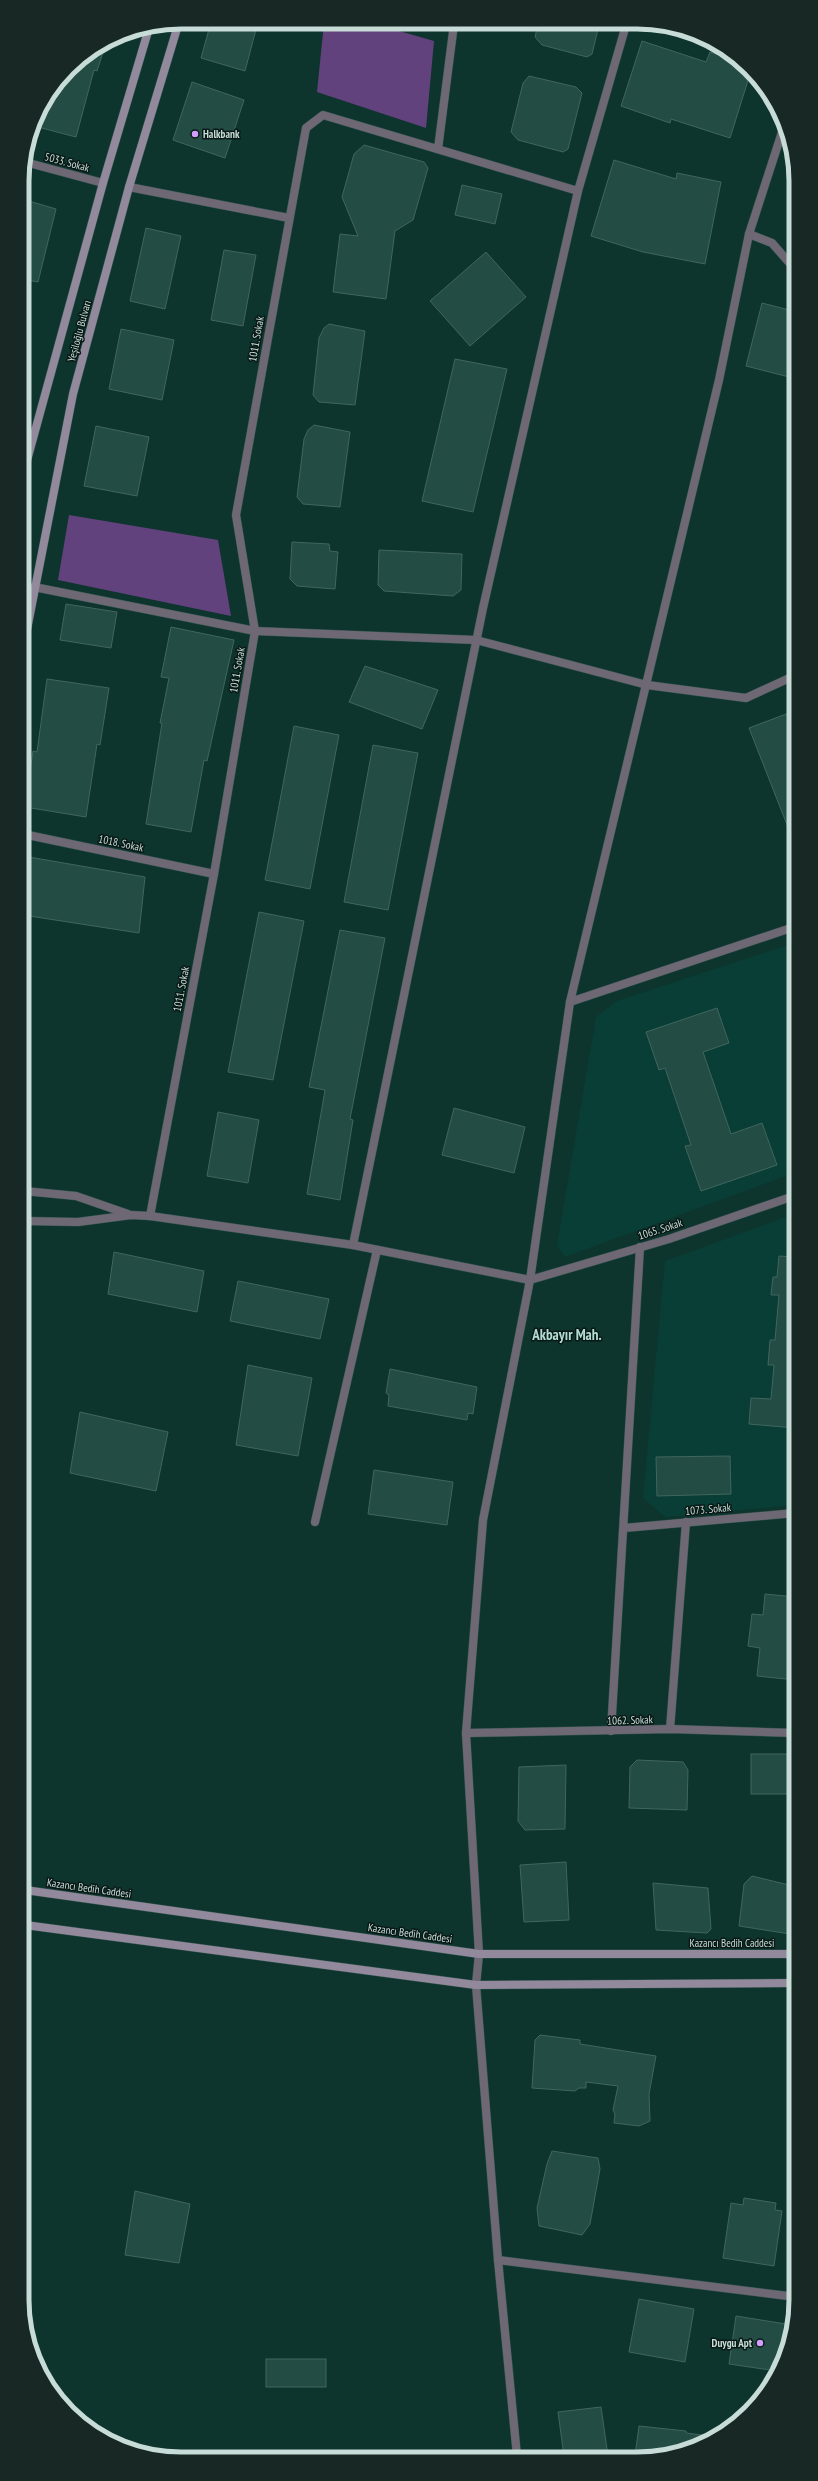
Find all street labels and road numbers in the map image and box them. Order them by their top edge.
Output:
street label: 5033. Sokak [43,149,92,175]
street label: Yeşiloğlu Bulvarı [64,299,94,363]
street label: 1011. Sokak [245,315,267,363]
street label: 1011. Sokak [226,646,248,694]
street label: 1018. Sokak [97,831,146,855]
street label: 1011. Sokak [170,964,192,1013]
street label: 1065. Sokak [636,1215,685,1243]
street label: 1073. Sokak [685,1500,732,1518]
street label: 1062. Sokak [607,1712,654,1728]
street label: Kazancı Bedih Caddesi [46,1875,132,1901]
street label: Kazancı Bedih Caddesi [367,1920,453,1946]
street label: Kazancı Bedih Caddesi [690,1936,774,1950]

